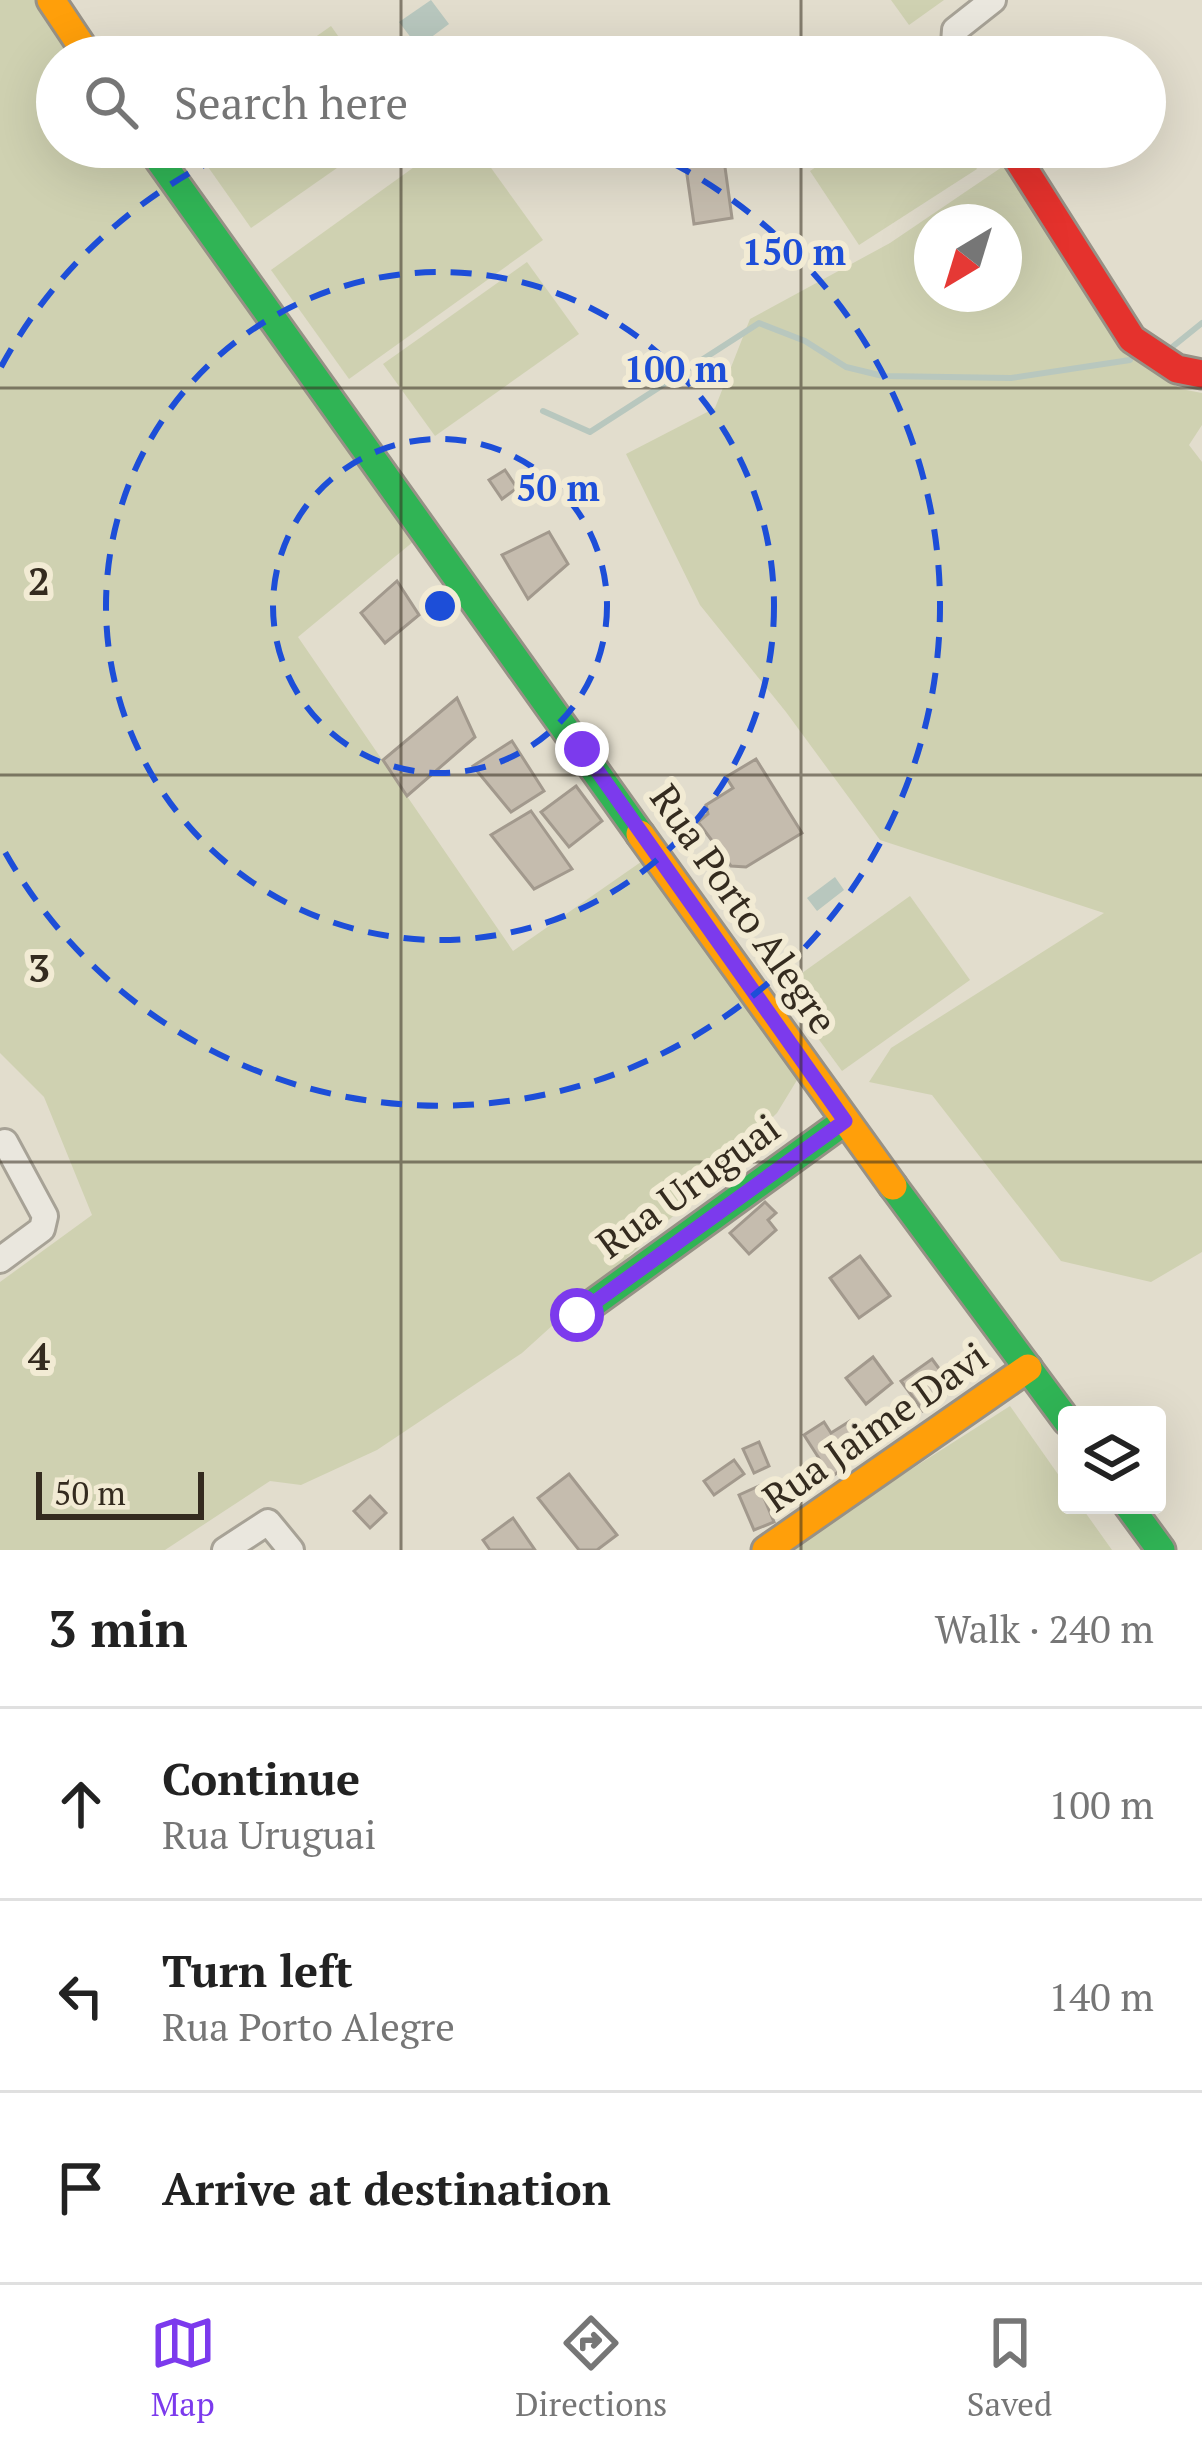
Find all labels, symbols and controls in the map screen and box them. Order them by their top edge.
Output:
search box [36,36,1166,168]
icon: search [78,69,144,135]
text: Search here [174,72,408,132]
north arrow [914,204,1022,312]
text: 150 m [742,228,846,275]
text: 100 m [624,345,728,392]
text: 50 m [516,464,600,511]
text: 2 [28,554,50,606]
centre of rings [419,585,461,627]
route end [555,722,609,776]
street label: Rua Porto Alegre [640,774,850,1043]
text: 3 [28,941,50,993]
street label: Rua Uruguai [585,1101,789,1269]
route start [550,1288,604,1342]
text: 4 [28,1329,50,1381]
street label: Rua Jaime Davi [752,1330,997,1523]
map controls [1058,1406,1166,1514]
button: layers [1058,1406,1166,1514]
scale bar [36,1466,204,1519]
text: 50 m [54,1471,126,1514]
text: 3 min [48,1594,188,1662]
text: Walk · 240 m [935,1602,1154,1654]
text: Continue [162,1748,360,1808]
icon: ahead [48,1771,114,1837]
text: 100 m [1049,1778,1154,1830]
text: Rua Uruguai [162,1808,376,1860]
text: Turn left [162,1940,353,2000]
icon: left [48,1963,114,2029]
text: 140 m [1049,1970,1154,2022]
text: Rua Porto Alegre [162,2000,455,2052]
icon: arrive [48,2155,114,2221]
text: Arrive at destination [162,2158,611,2218]
tab: Map [150,2310,216,2425]
tab: Directions [515,2310,667,2425]
tab: Saved [967,2310,1052,2425]

